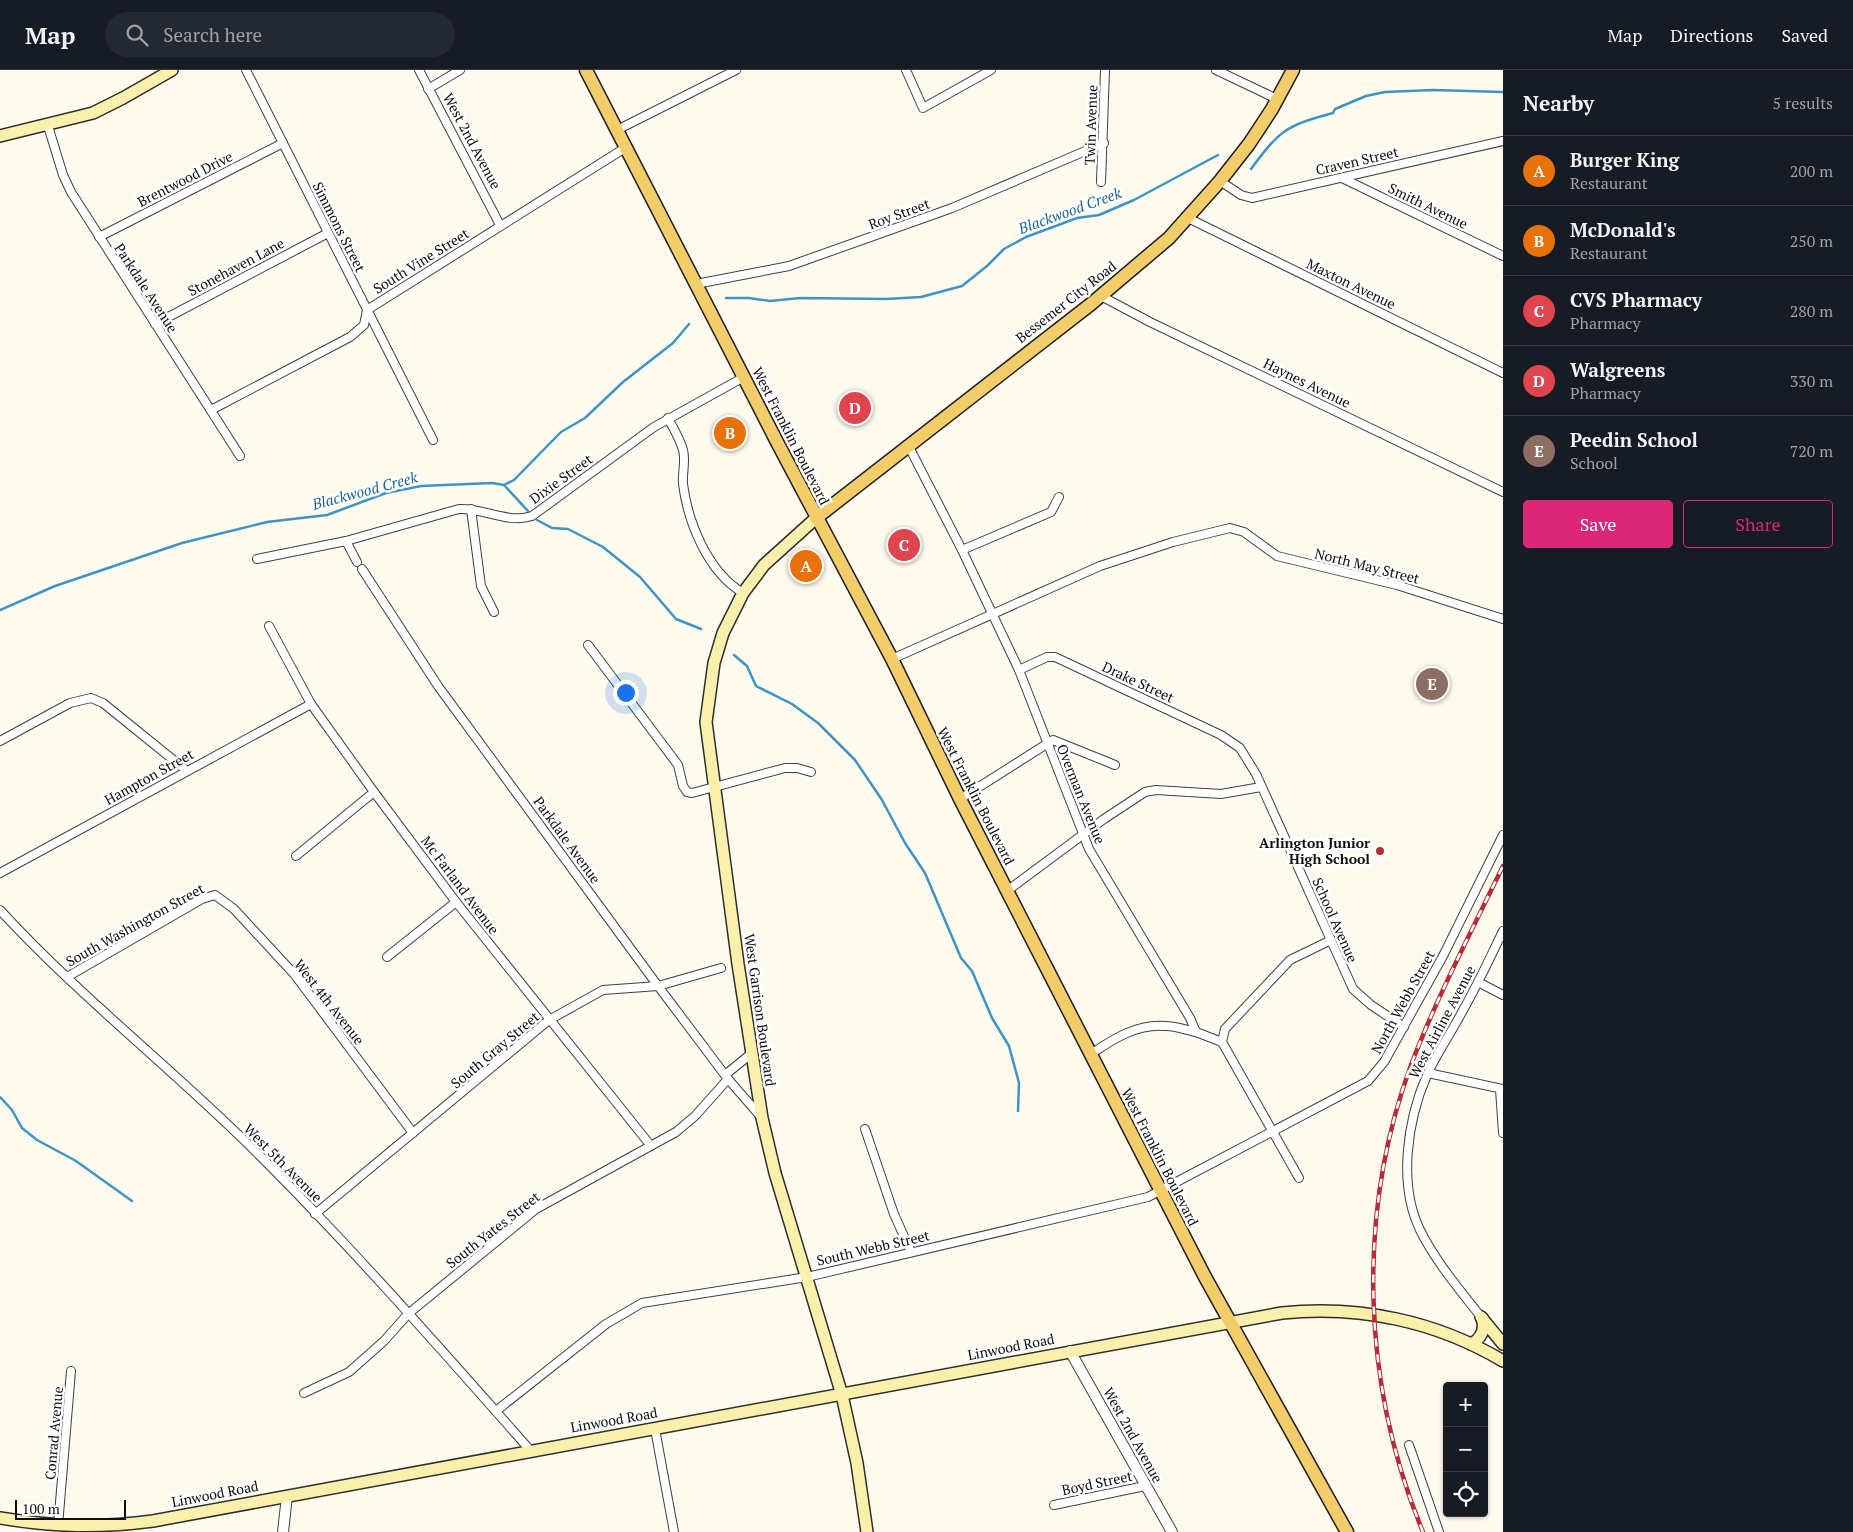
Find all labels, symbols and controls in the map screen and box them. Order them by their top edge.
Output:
search box [105,12,455,57]
text: Map [25,19,75,51]
icon: search [123,21,151,49]
text: Search here [163,22,262,47]
text: Map [1607,23,1642,47]
text: Directions [1670,23,1753,47]
text: Saved [1781,23,1828,47]
street label: Twin Avenue [1080,84,1101,165]
street label: West 2nd Avenue [439,89,506,192]
text: Nearby [1523,89,1594,117]
text: 5 results [1773,92,1833,114]
street label: Craven Street [1314,142,1401,179]
street label: Brentwood Drive [134,146,236,211]
text: Burger King [1570,147,1679,172]
text: A [1533,160,1545,182]
text: 200 m [1790,160,1833,182]
text: Restaurant [1570,172,1648,194]
street label: Simmons Street [309,178,371,276]
street label: Smith Avenue [1385,178,1471,233]
water label: Blackwood Creek [1014,182,1125,238]
street label: Roy Street [866,193,933,233]
text: McDonald's [1570,217,1676,242]
street label: South Vine Street [369,223,473,298]
text: B [1534,230,1544,252]
text: 250 m [1790,230,1833,252]
street label: Stonehaven Lane [184,233,287,300]
street label: Parkdale Avenue [110,239,182,336]
text: Restaurant [1570,242,1648,264]
street label: Maxton Avenue [1304,254,1399,313]
street label: Bessemer City Road [1011,256,1120,347]
text: CVS Pharmacy [1570,287,1702,312]
text: C [1534,300,1544,322]
text: 280 m [1790,300,1833,322]
text: Pharmacy [1570,312,1641,334]
street label: Haynes Avenue [1260,353,1354,412]
text: Walgreens [1570,357,1665,382]
street label: West Franklin Boulevard [748,364,835,508]
text: D [1533,370,1545,392]
text: 330 m [1790,370,1833,392]
text: Pharmacy [1570,382,1641,404]
pin: D [839,389,871,427]
pin: B [714,414,746,452]
text: Peedin School [1570,427,1698,452]
text: E [1534,440,1544,462]
text: 720 m [1790,440,1833,462]
street label: Dixie Street [525,449,597,508]
text: School [1570,452,1618,474]
water label: Blackwood Creek [309,466,420,514]
button: Save [1523,500,1673,548]
button: Share [1683,500,1833,548]
pin: C [888,526,920,564]
street label: North May Street [1313,543,1422,588]
pin: A [790,547,822,585]
street label: Drake Street [1099,657,1178,707]
pin: E [1416,665,1448,703]
your location [613,680,639,706]
street label: West Franklin Boulevard [933,724,1020,868]
street label: Overman Avenue [1053,741,1110,847]
street label: Hampton Street [101,744,197,809]
street label: Parkdale Avenue [529,792,605,887]
street label: Mc Farland Avenue [417,832,504,938]
place label: Arlington Junior High School [1259,833,1370,868]
marker: Arlington Junior High School [1374,845,1386,857]
street label: School Avenue [1308,874,1363,965]
street label: South Washington Street [62,878,208,971]
street label: West Garrison Boulevard [740,932,781,1088]
street label: North Webb Street [1366,946,1439,1057]
street label: West 4th Avenue [290,955,369,1048]
street label: West Airline Avenue [1404,962,1479,1082]
street label: South Gray Street [446,1006,544,1092]
street label: West Franklin Boulevard [1117,1085,1204,1229]
street label: West 5th Avenue [240,1119,327,1206]
street label: South Yates Street [442,1187,544,1272]
street label: South Webb Street [815,1225,932,1270]
street label: Linwood Road [966,1329,1056,1364]
map controls [1443,1382,1488,1517]
button: + [1443,1382,1488,1427]
street label: West 2nd Avenue [1099,1384,1168,1486]
street label: Conrad Avenue [40,1385,67,1481]
street label: Linwood Road [569,1402,659,1437]
button: − [1443,1427,1488,1472]
street label: Boyd Street [1060,1466,1135,1499]
button: locate [1443,1472,1488,1517]
street label: Linwood Road [170,1476,260,1511]
scale bar [15,1497,126,1520]
text: 100 m [22,1499,60,1518]

